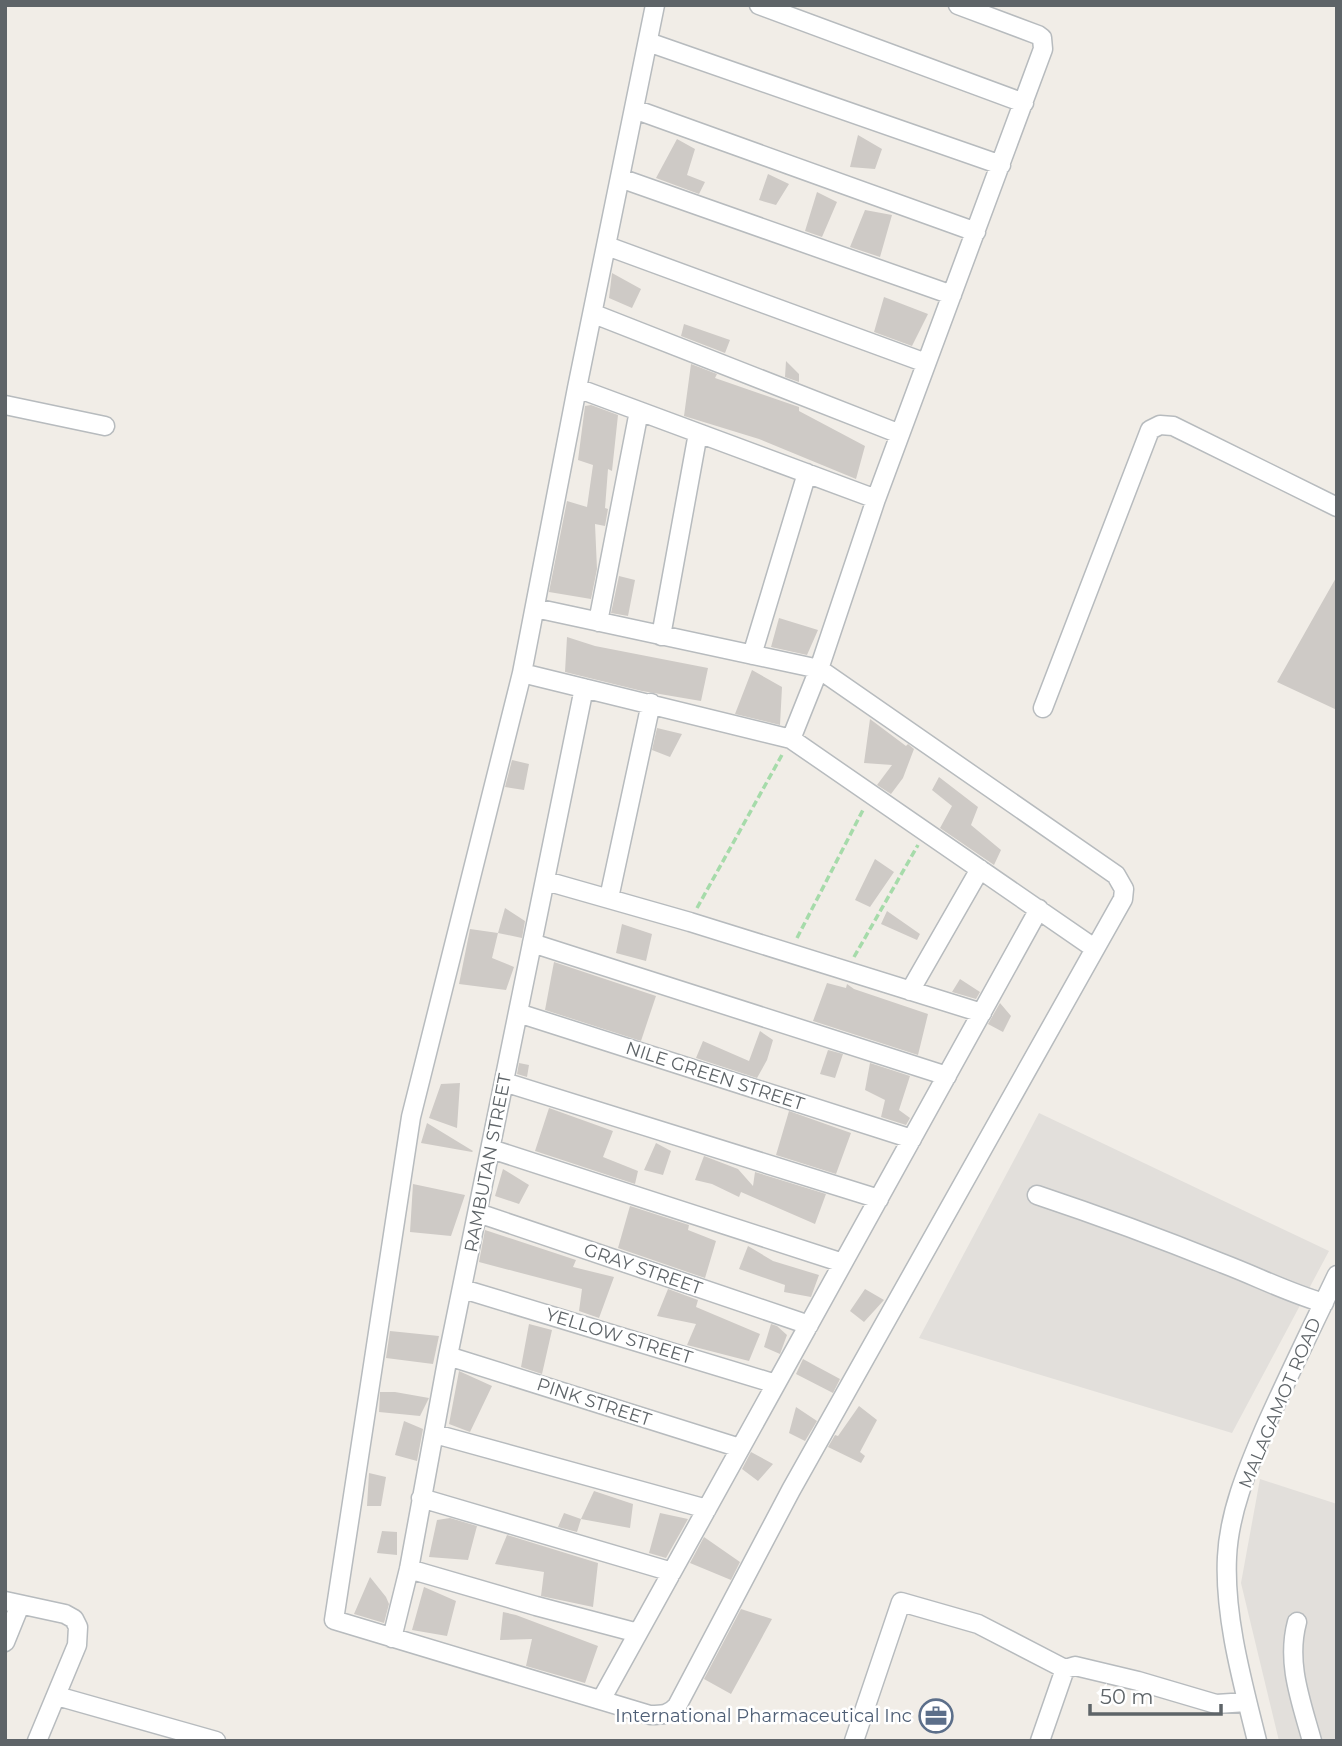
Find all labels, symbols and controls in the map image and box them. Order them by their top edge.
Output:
street label: NILE GREEN STREET [623,1037,808,1115]
street label: RAMBUTAN STREET [460,1071,516,1254]
street label: GRAY STREET [581,1238,706,1300]
street label: YELLOW STREET [543,1303,696,1369]
street label: MALAGAMOT ROAD [1234,1314,1326,1492]
street label: PINK STREET [534,1373,655,1431]
scale bar [1090,1672,1221,1716]
text: 50 m [1100,1684,1154,1709]
office icon: International Pharmaceutical Inc [917,1697,955,1735]
place label: International Pharmaceutical Inc [615,1705,912,1727]

